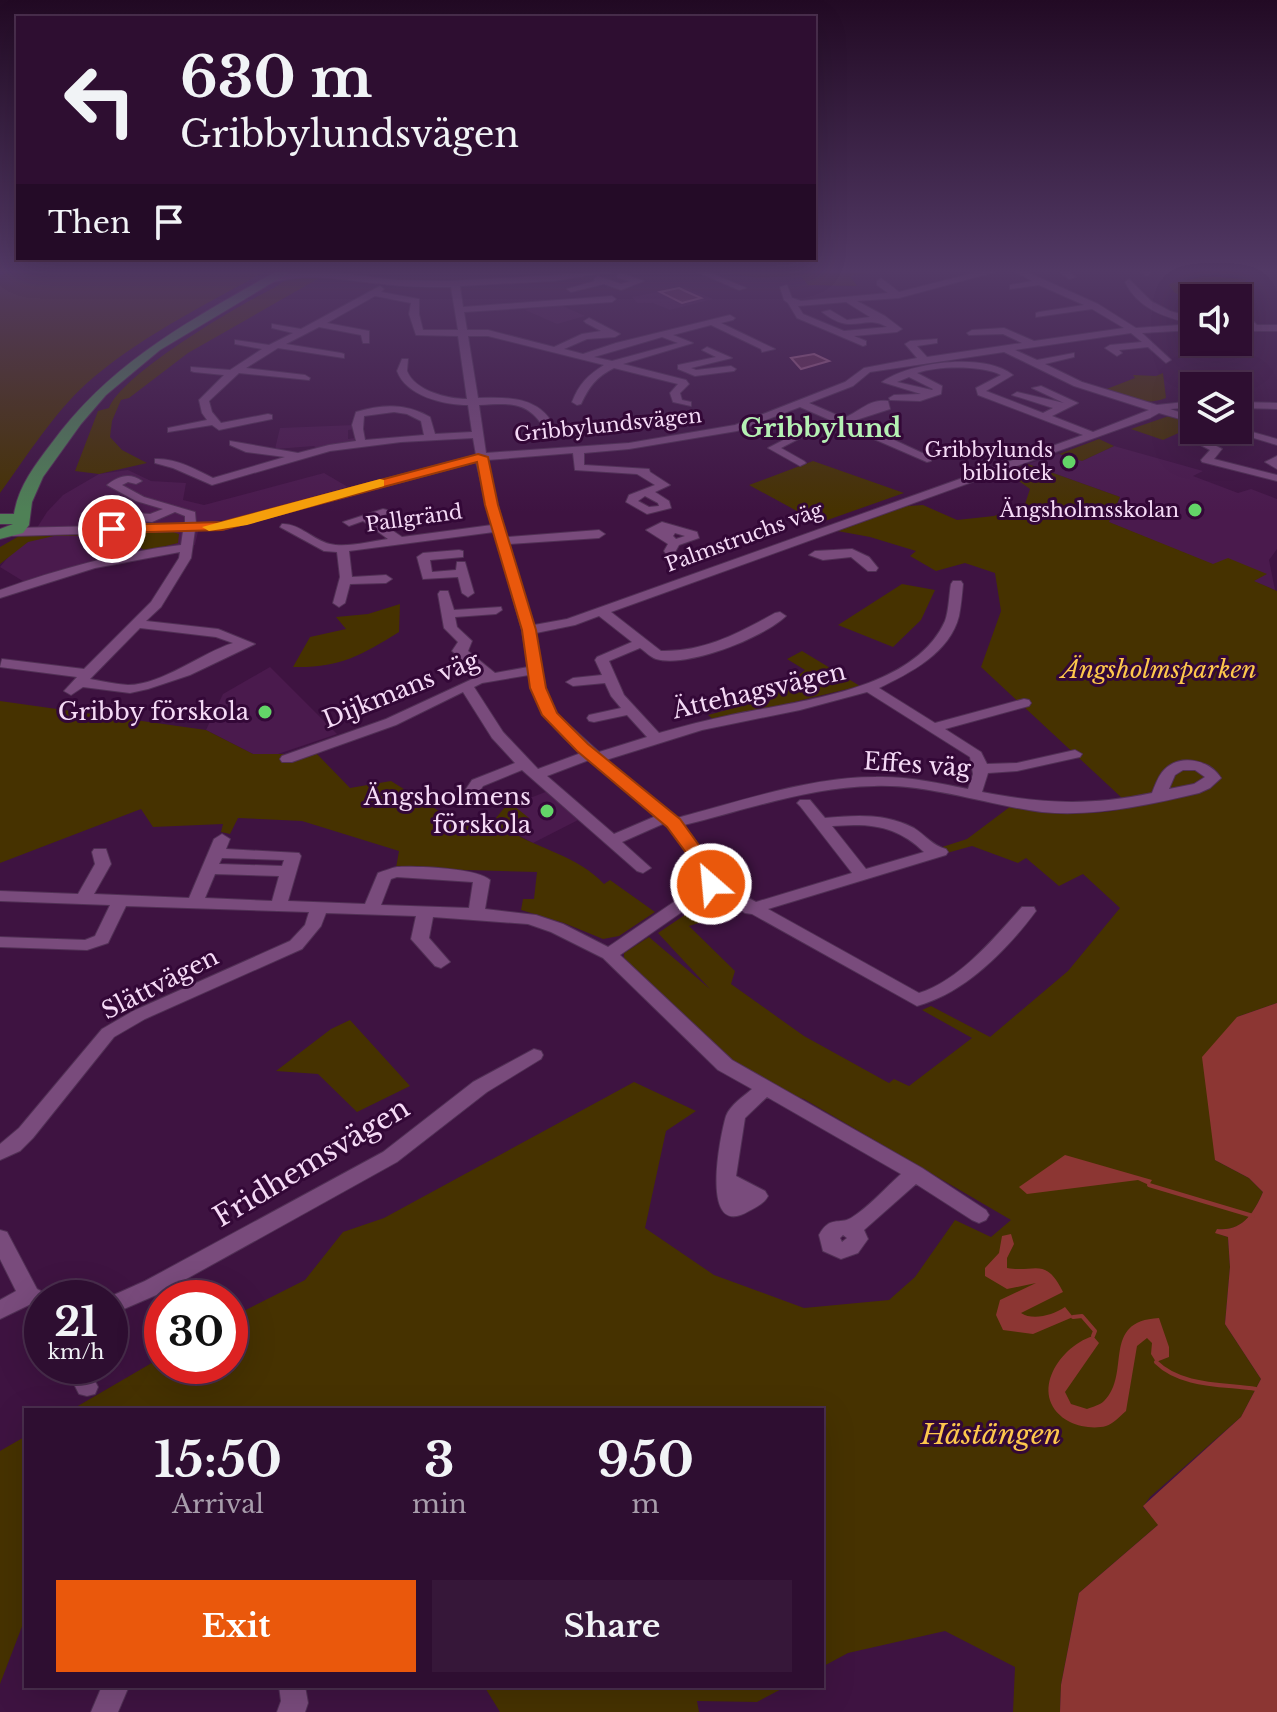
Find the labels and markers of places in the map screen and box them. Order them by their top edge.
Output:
place label: Gribbylunds bibliotek [925,438,1054,485]
marker: Gribbylunds bibliotek [1060,453,1078,471]
pin [78,495,146,563]
place label: Ängsholmsskolan [999,497,1179,522]
marker: Ängsholmsskolan [1186,501,1204,519]
place label: Gribby förskola [58,697,250,726]
marker: Gribby förskola [256,703,274,721]
place label: Ängsholmens förskola [363,782,532,839]
marker: Ängsholmens förskola [538,802,556,820]

